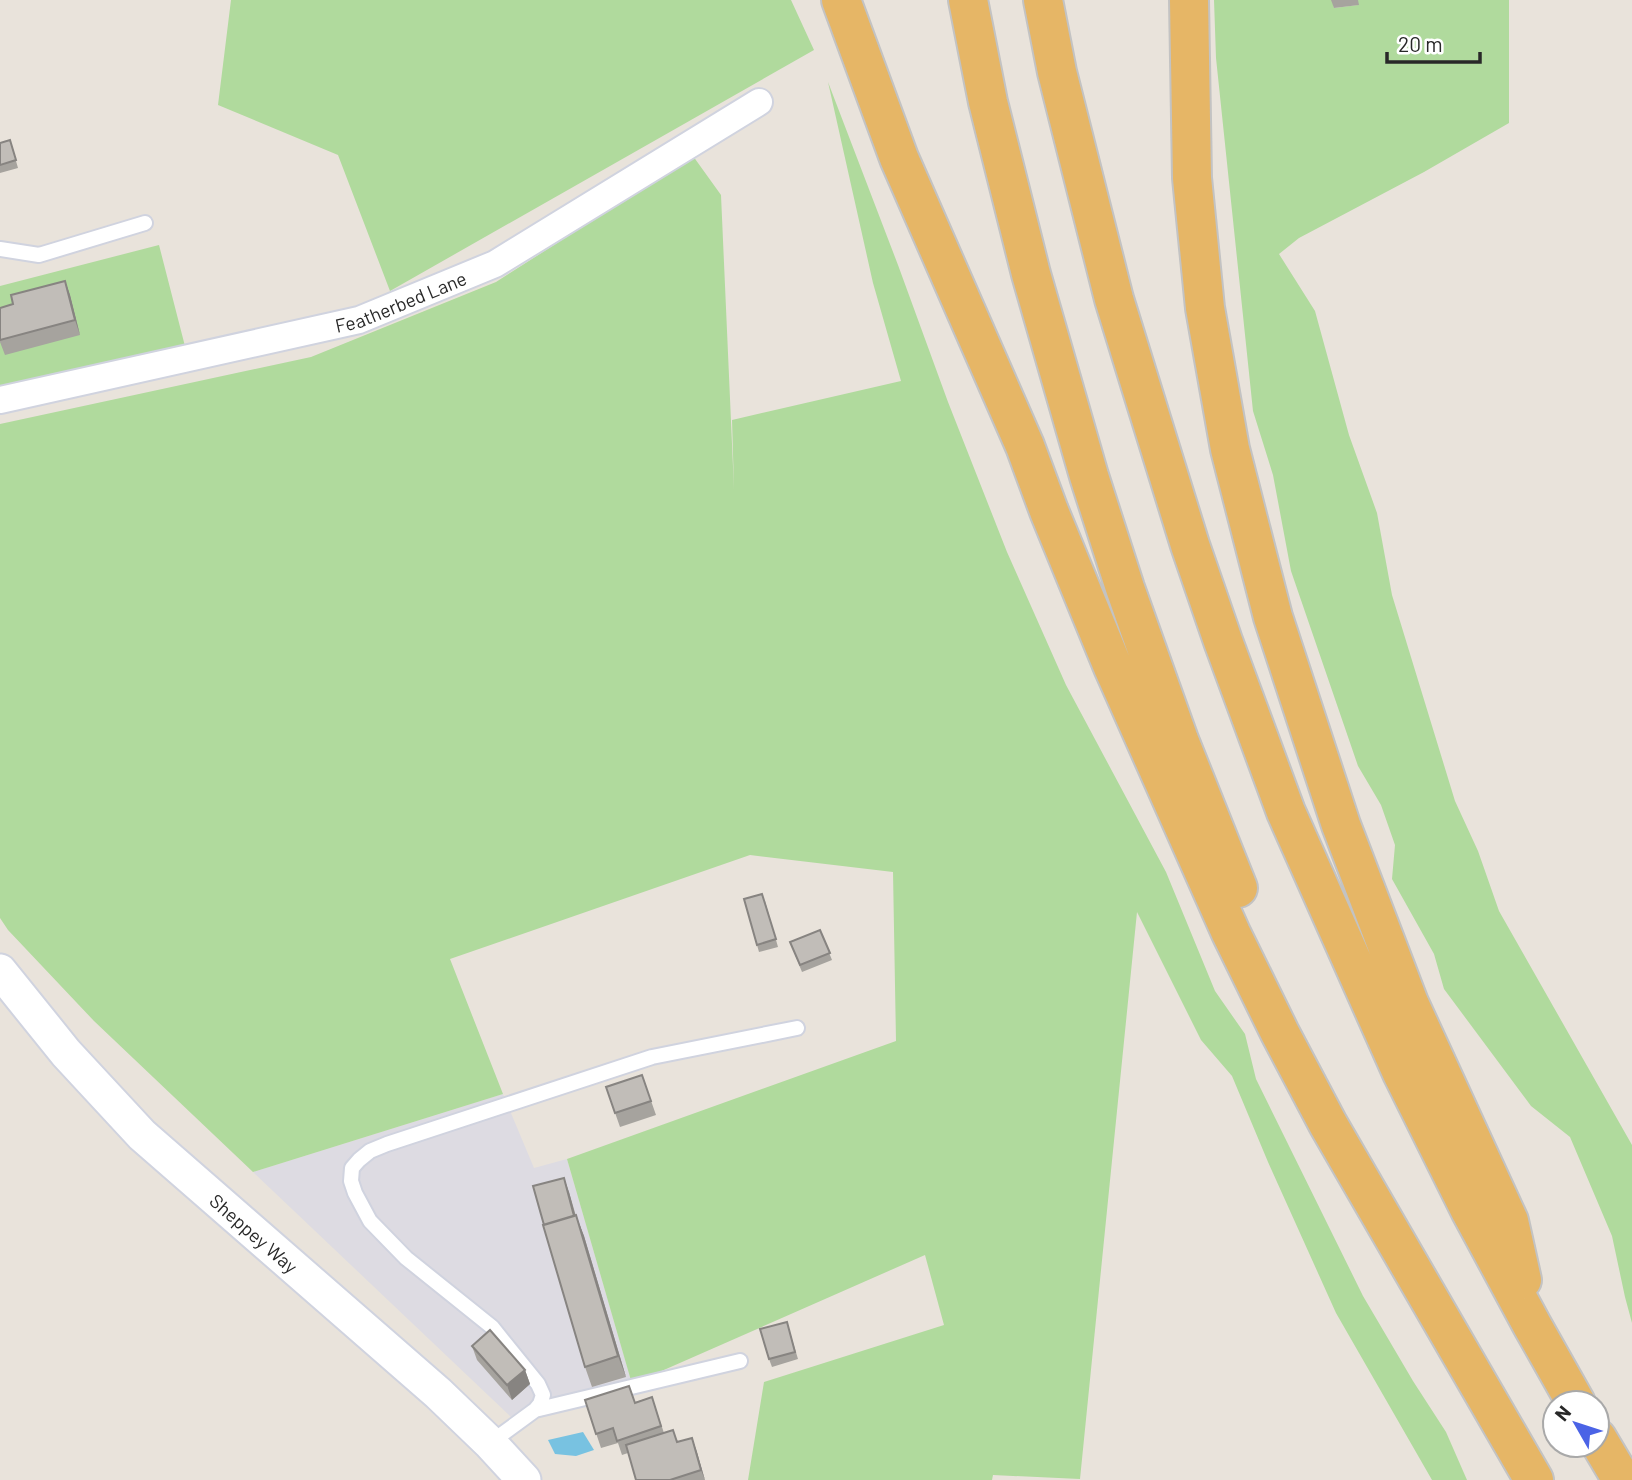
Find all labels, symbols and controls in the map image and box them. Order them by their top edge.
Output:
scale bar [1387,21,1480,65]
text: 20 m [1398,31,1443,56]
street label: Featherbed Lane [333,266,470,337]
street label: Sheppey Way [206,1188,303,1277]
north arrow [1541,1389,1611,1459]
text: N [1549,1401,1575,1425]

